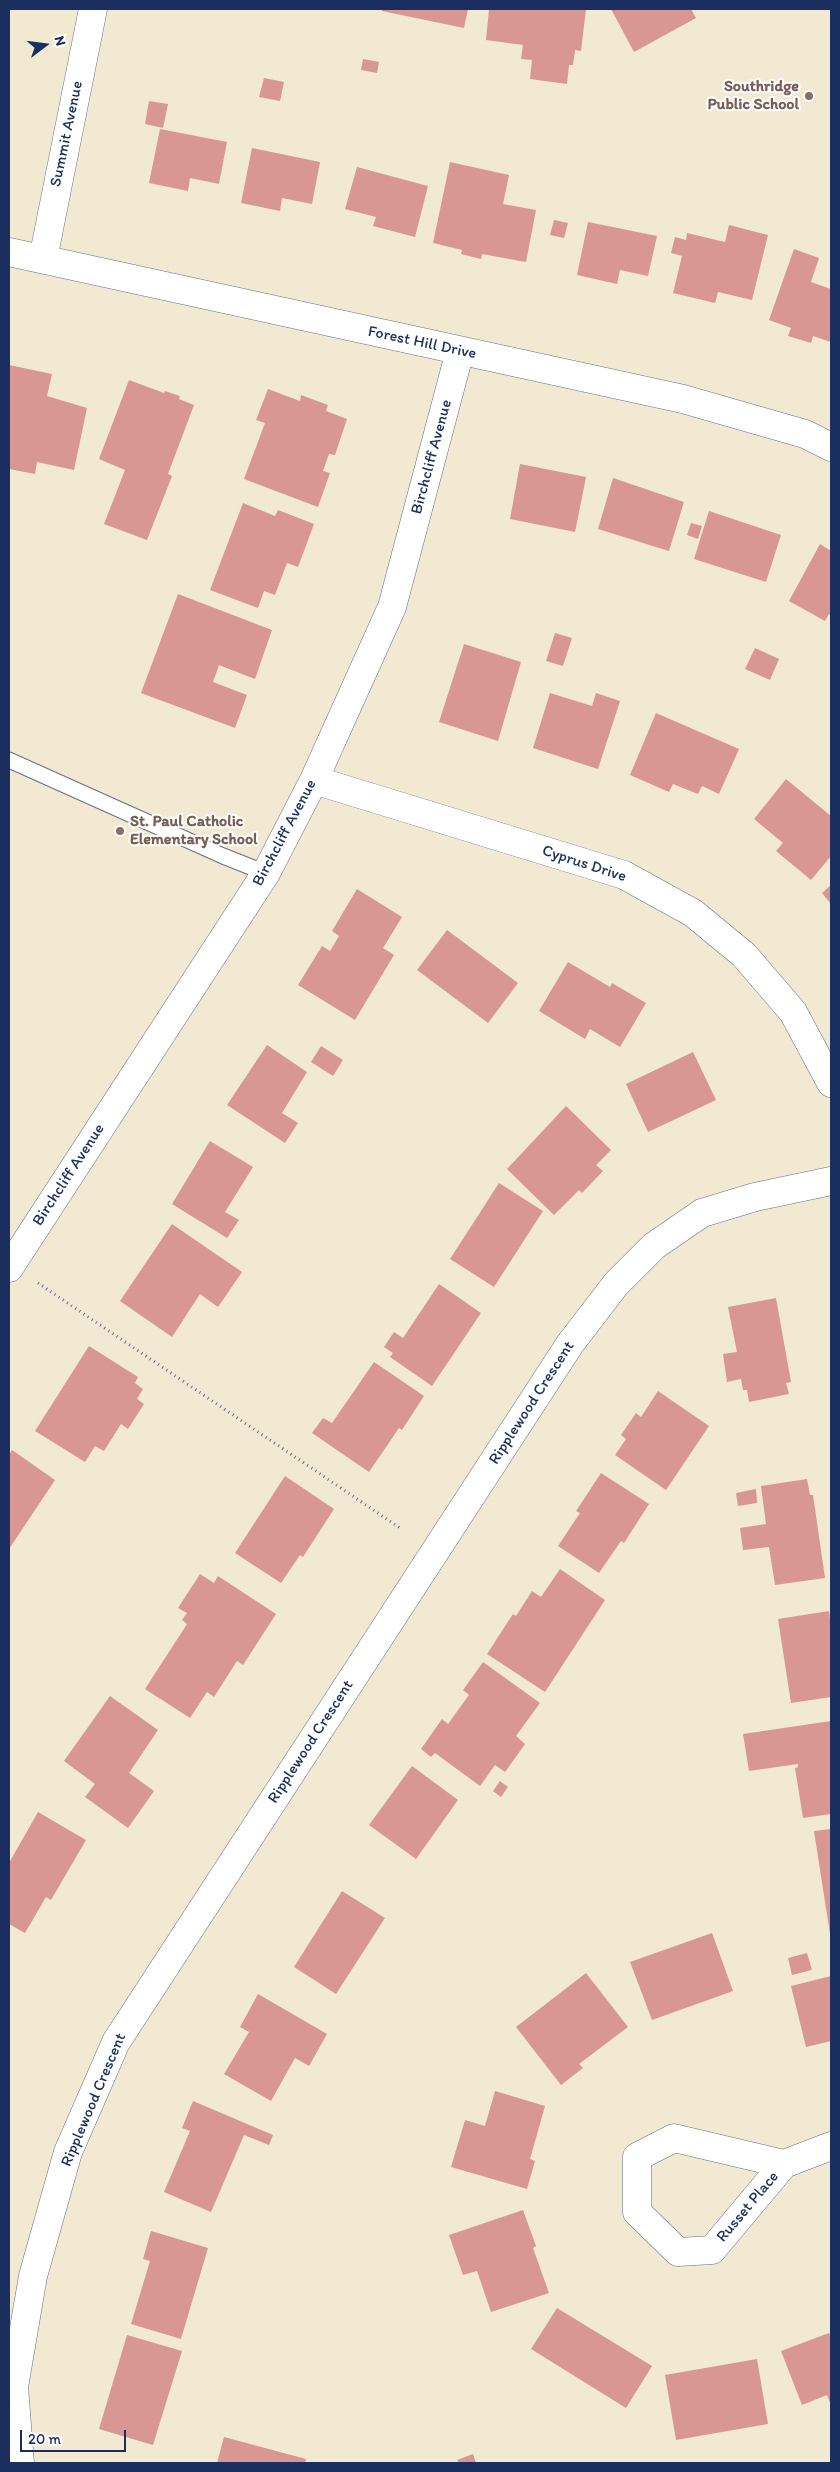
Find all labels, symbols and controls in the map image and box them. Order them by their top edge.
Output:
north arrow [20,20,70,70]
text: N [51,34,69,48]
place label: Southridge Public School [707,77,799,115]
street label: Summit Avenue [46,79,88,189]
marker: Southridge Public School [803,90,815,102]
street label: Forest Hill Drive [366,322,478,364]
street label: Birchcliff Avenue [407,398,457,516]
street label: Birchcliff Avenue [249,776,321,890]
place label: St. Paul Catholic Elementary School [130,812,258,850]
marker: St. Paul Catholic Elementary School [114,825,126,837]
street label: Cyprus Drive [539,841,629,887]
street label: Birchcliff Avenue [29,1120,109,1230]
street label: Ripplewood Crescent [485,1338,579,1468]
street label: Ripplewood Crescent [264,1677,358,1807]
street label: Ripplewood Crescent [57,2030,131,2170]
street label: Russet Place [713,2168,783,2246]
scale bar [22,2420,129,2452]
text: 20 m [28,2430,61,2448]

